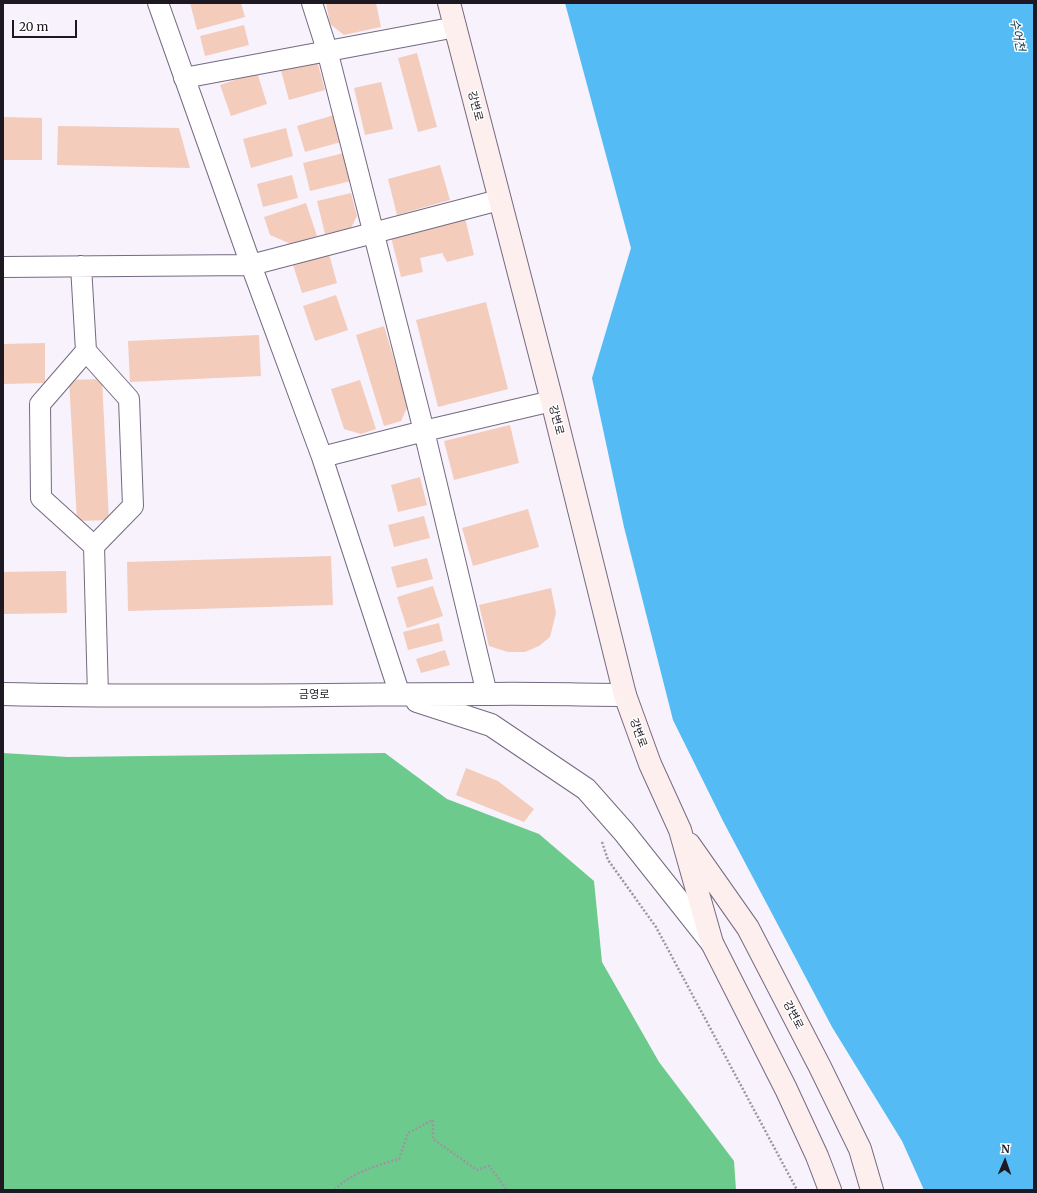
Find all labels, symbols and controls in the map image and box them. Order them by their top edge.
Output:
scale bar [14,12,79,38]
water label: 수어천 [1007,17,1027,53]
text: 20 m [19,19,48,34]
street label: 강변로 [465,90,485,122]
street label: 강변로 [546,404,566,436]
street label: 금영로 [299,688,329,702]
street label: 강변로 [627,716,649,750]
street label: 강변로 [780,998,806,1032]
north arrow [985,1141,1025,1181]
text: N [1001,1142,1010,1156]

